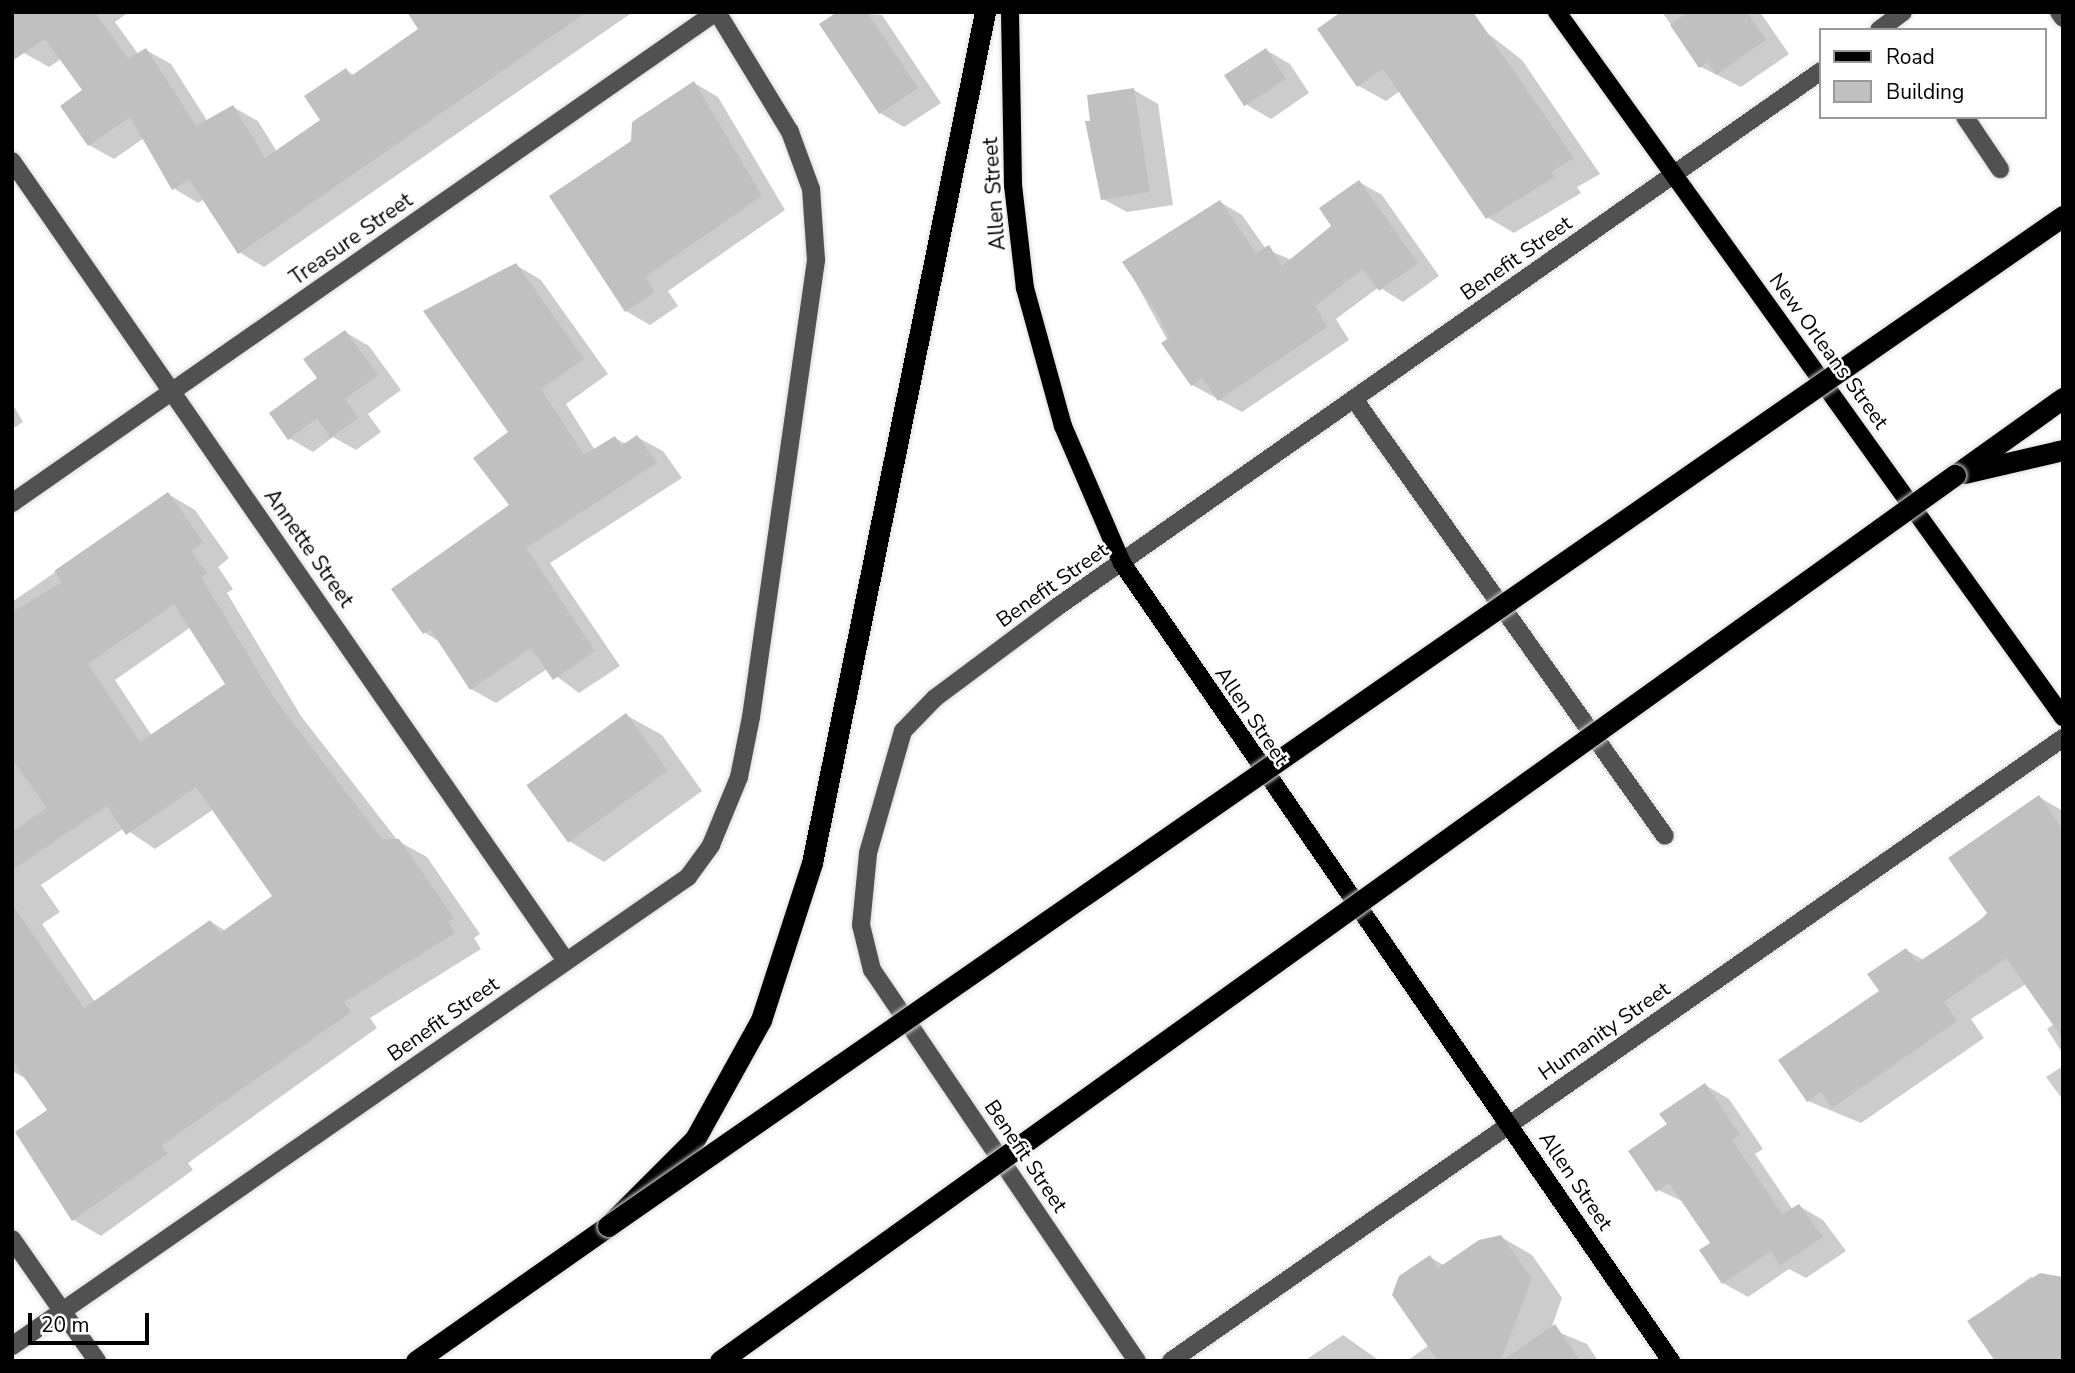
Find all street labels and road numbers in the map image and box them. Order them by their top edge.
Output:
street label: Allen Street [977,137,1011,251]
street label: Treasure Street [285,187,417,291]
street label: Benefit Street [1455,210,1577,306]
street label: New Orleans Street [1764,268,1894,434]
street label: Annette Street [259,484,359,612]
street label: Benefit Street [991,537,1113,633]
street label: Allen Street [1210,662,1294,770]
street label: Benefit Street [382,971,504,1067]
street label: Humanity Street [1533,976,1675,1086]
street label: Benefit Street [979,1095,1073,1217]
street label: Allen Street [1534,1127,1618,1235]

